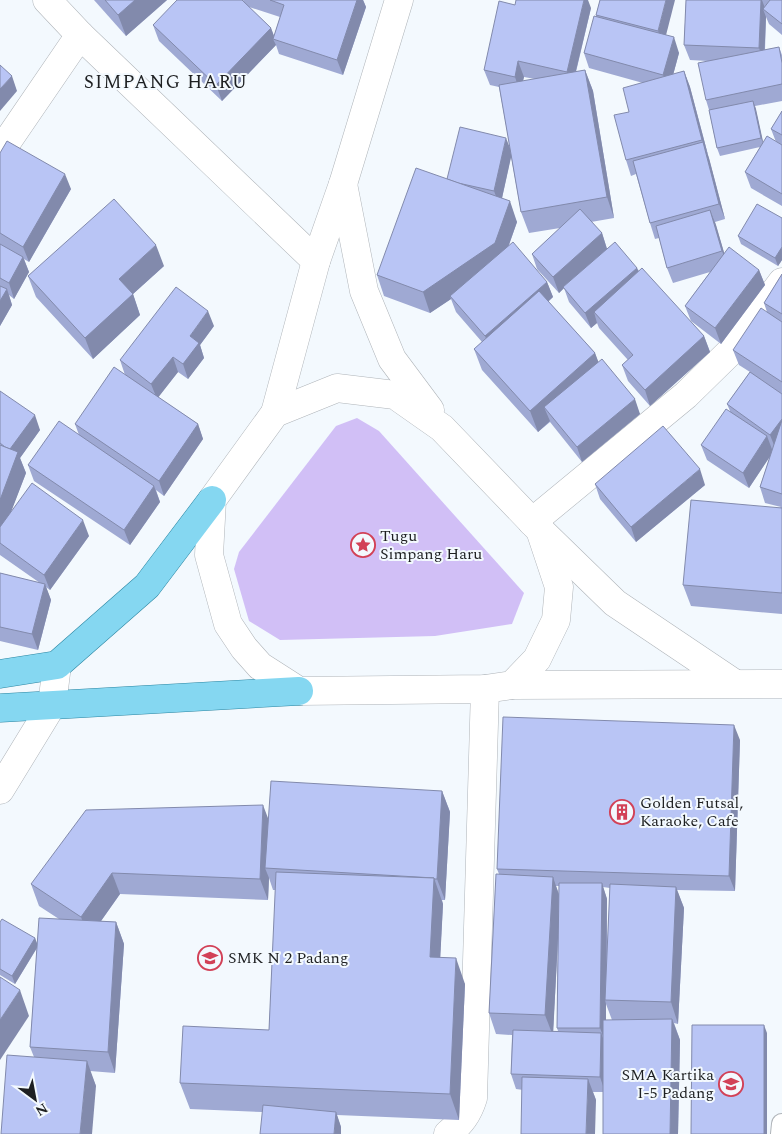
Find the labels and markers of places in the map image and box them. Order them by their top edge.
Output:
place label: Tugu Simpang Haru [380,524,482,566]
place icon: Tugu Simpang Haru [350,532,376,558]
place label: Golden Futsal, Karaoke, Cafe [640,791,743,833]
building icon: Golden Futsal, Karaoke, Cafe [609,799,635,825]
school or university icon: SMK N 2 Padang [197,945,223,971]
place label: SMK N 2 Padang [228,946,349,970]
place label: SMA Kartika I-5 Padang [622,1063,714,1105]
school or university icon: SMA Kartika I-5 Padang [718,1071,744,1097]

